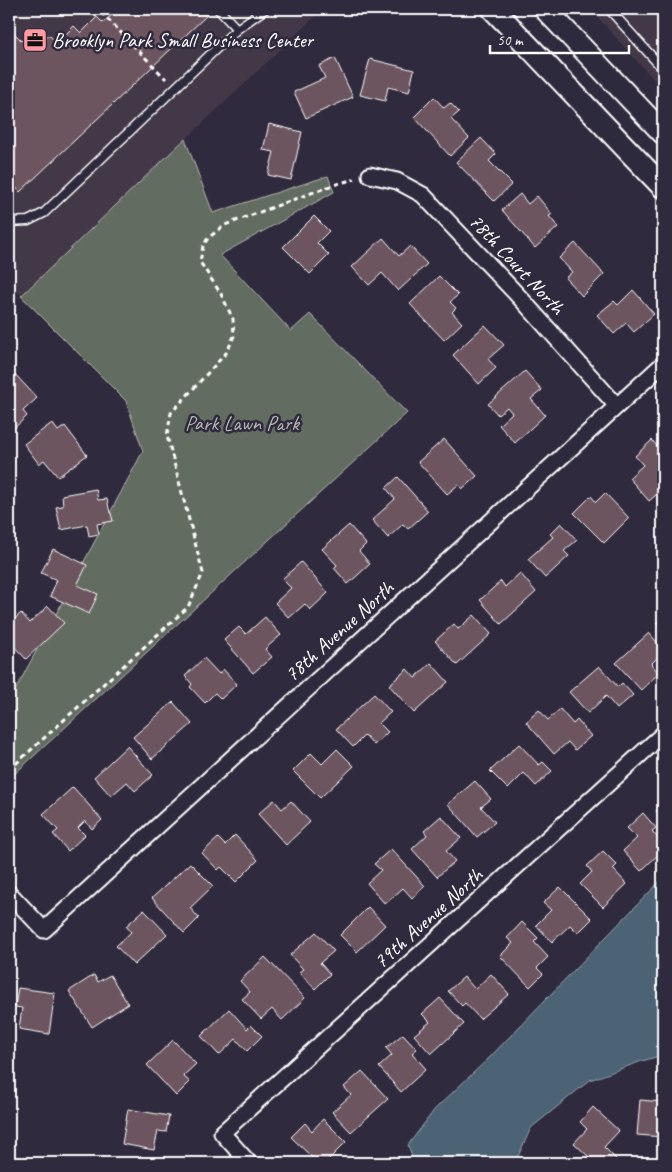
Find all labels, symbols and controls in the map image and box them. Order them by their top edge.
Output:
scale bar [490,22,628,54]
office icon: Brooklyn Park Small Business Center [22,27,48,53]
place label: Brooklyn Park Small Business Center [52,27,315,53]
text: 50 m [497,31,524,50]
street label: 78th Court North [464,208,571,321]
park label: Park Lawn Park [185,410,300,436]
street label: 78th Avenue North [279,574,400,687]
street label: 79th Avenue North [368,861,489,974]

